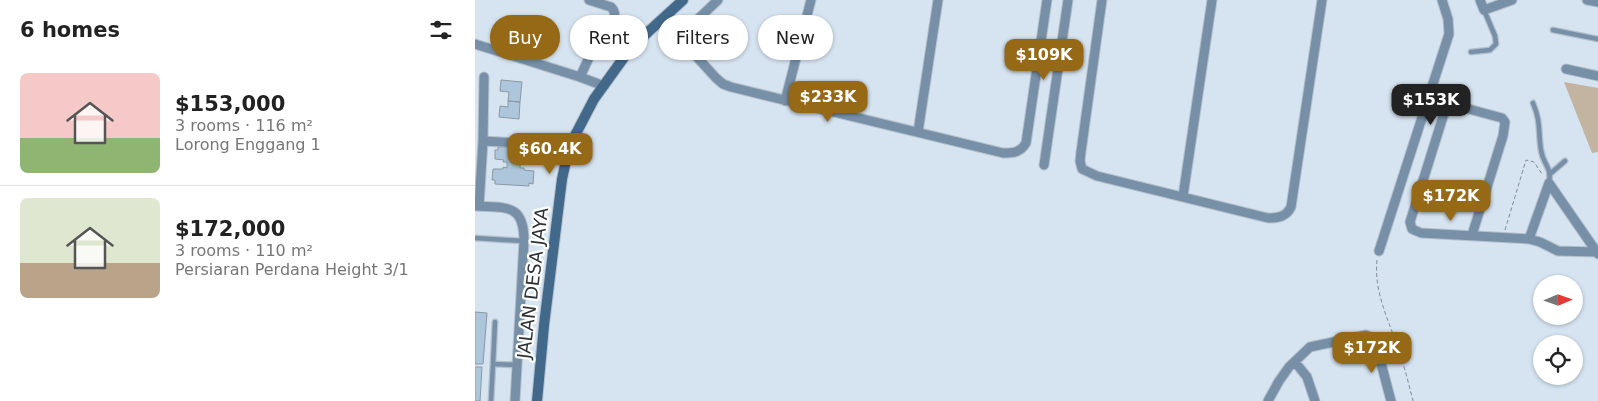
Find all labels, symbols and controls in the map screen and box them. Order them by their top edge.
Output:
chip: Buy [490,15,560,60]
chip: Rent [570,15,648,60]
chip: Filters [658,15,748,60]
chip: New [758,15,833,60]
icon: filters [427,16,455,44]
text: 6 homes [20,18,120,42]
pin: $109K [1009,38,1079,81]
text: $109K [1016,45,1072,64]
pin: $233K [793,80,863,123]
pin: $153K [1396,84,1466,126]
text: $233K [800,87,856,106]
text: $153K [1403,90,1459,109]
text: $153,000 [175,92,285,116]
icon: home [60,93,120,153]
text: 3 rooms · 116 m² [175,116,313,135]
pin: $60.4K [509,132,591,175]
text: Lorong Enggang 1 [175,135,321,154]
text: $60.4K [518,139,582,158]
pin: $172K [1416,180,1486,222]
text: $172K [1423,186,1479,205]
street label: JALAN DESA JAYA [513,206,552,361]
text: $172,000 [175,217,285,241]
icon: home [60,218,120,278]
text: 3 rooms · 110 m² [175,241,313,260]
text: Persiaran Perdana Height 3/1 [175,260,409,279]
north arrow [1533,275,1583,325]
map controls [1533,275,1583,385]
pin: $172K [1337,332,1407,374]
button: locate [1533,335,1583,385]
text: $172K [1344,338,1400,357]

